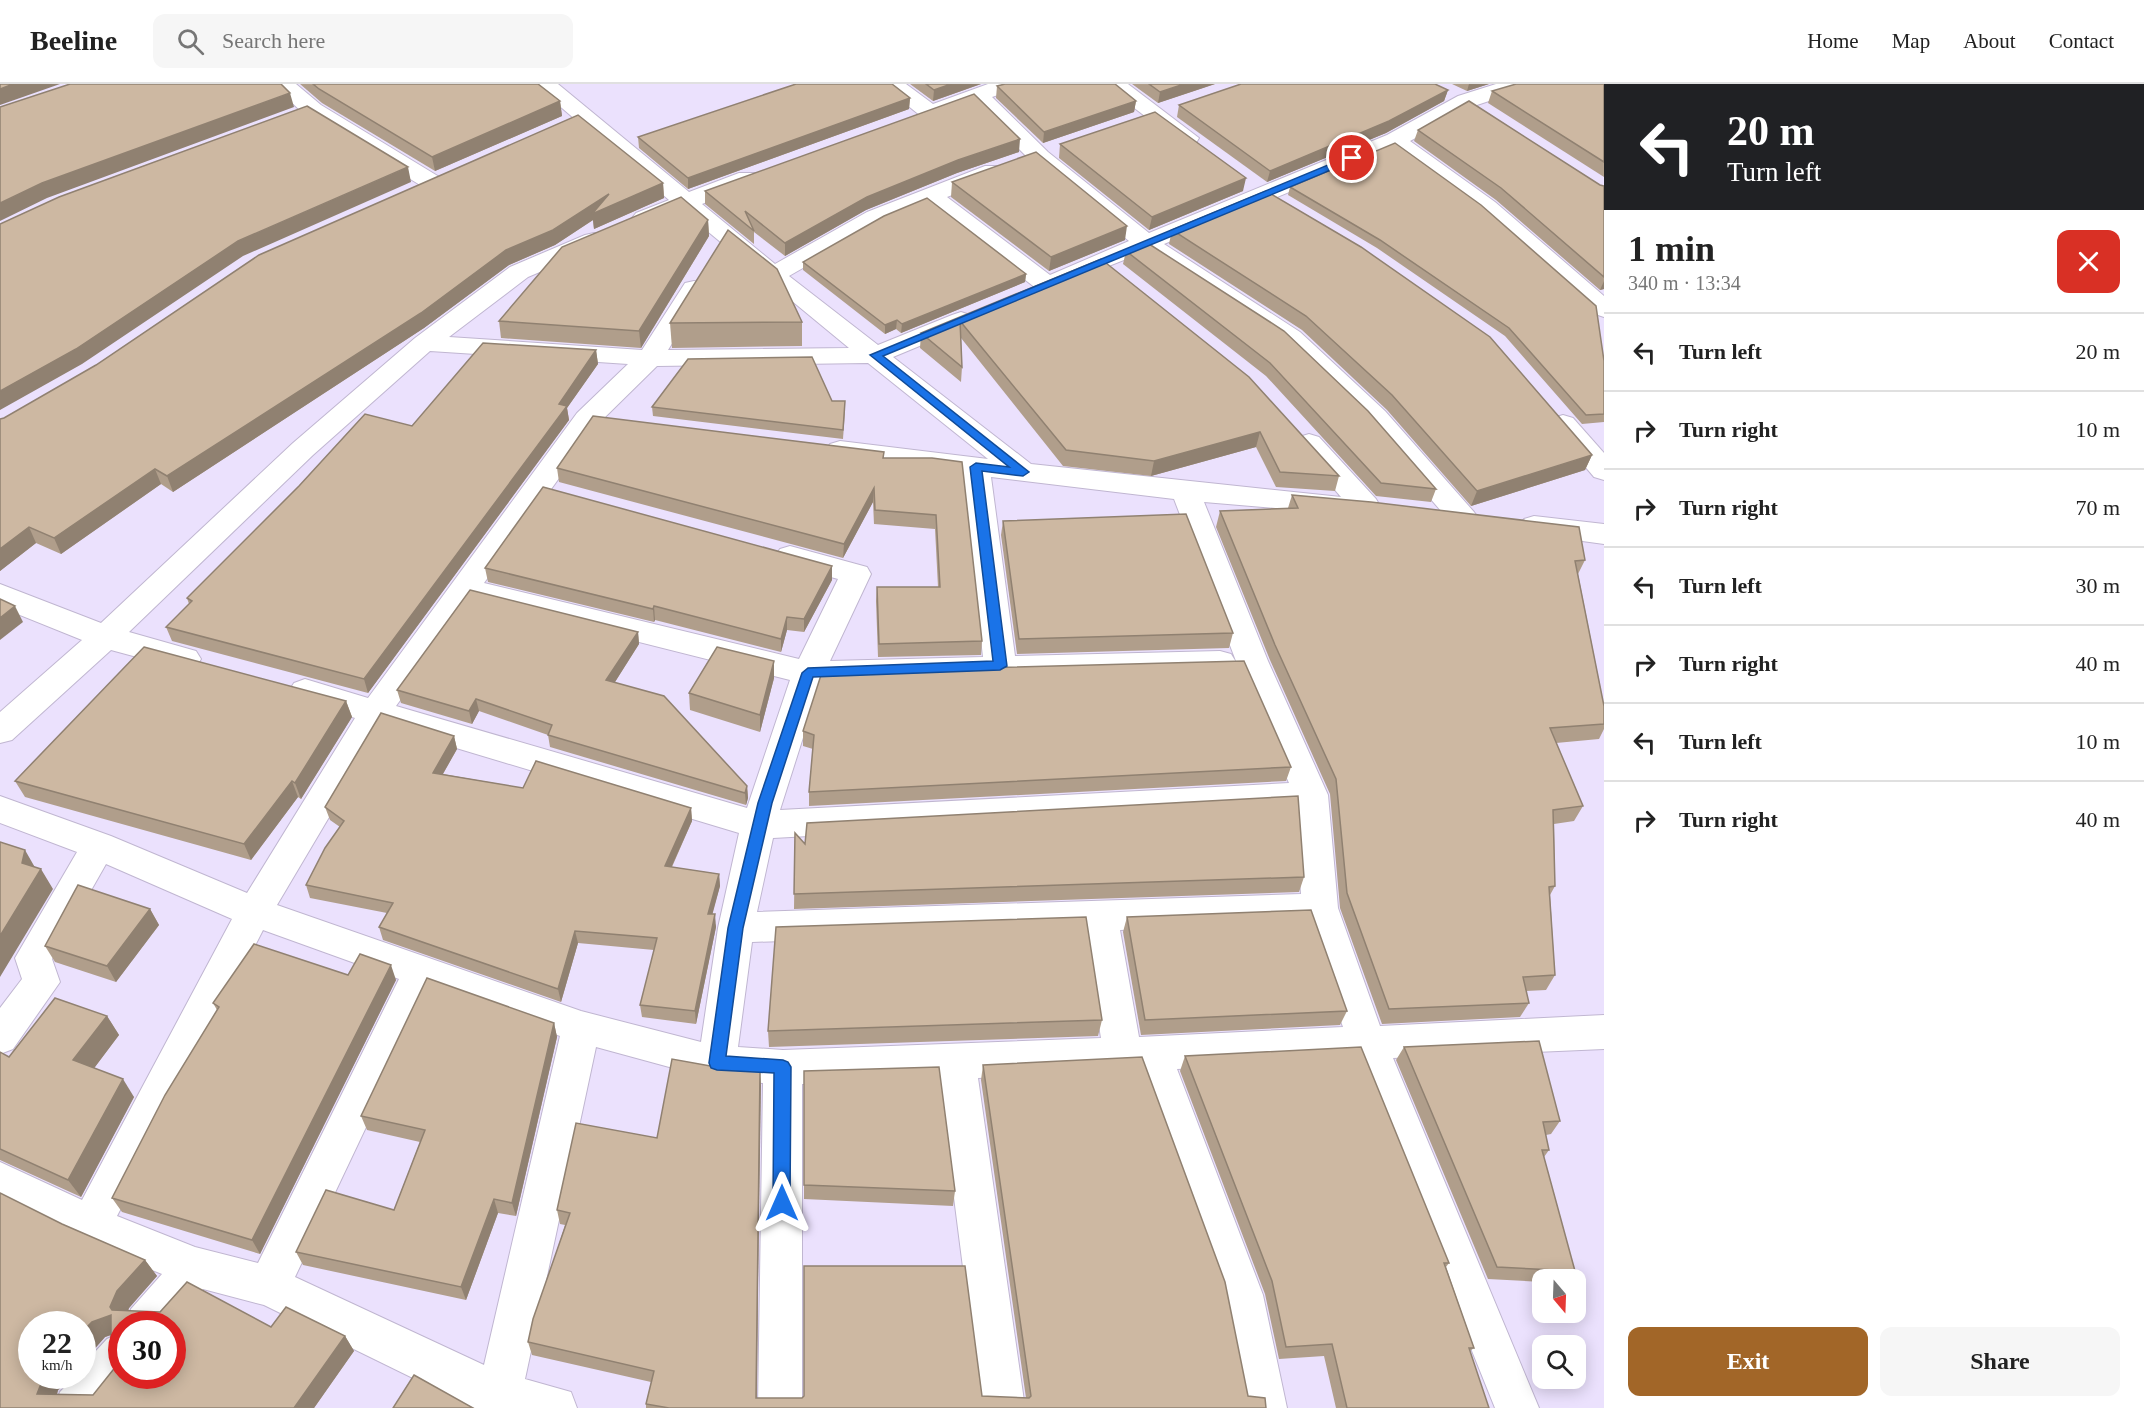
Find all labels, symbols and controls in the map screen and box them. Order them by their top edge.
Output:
search box [153,14,573,68]
text: Beeline [30,25,117,56]
icon: search [174,25,207,58]
text: Search here [222,28,325,53]
text: Home [1807,29,1859,53]
text: Map [1892,29,1930,53]
text: About [1963,29,2016,53]
text: Contact [2049,29,2114,53]
icon: left [1628,108,1706,186]
text: 20 m [1727,108,1815,154]
pin [1326,132,1377,183]
icon: arrive [1335,141,1368,174]
text: Turn left [1727,157,1821,187]
text: 1 min [1628,229,1715,269]
button: close [2057,230,2120,293]
text: 340 m · 13:34 [1628,272,1741,294]
icon: left [1628,336,1661,369]
text: Turn left [1679,339,1762,364]
text: 20 m [2075,339,2120,364]
icon: right [1628,414,1661,447]
text: Turn right [1679,417,1778,442]
text: 10 m [2075,417,2120,442]
icon: right [1628,492,1661,525]
text: Turn right [1679,495,1778,520]
text: 70 m [2075,495,2120,520]
icon: left [1628,570,1661,603]
text: Turn left [1679,573,1762,598]
text: 30 m [2075,573,2120,598]
icon: right [1628,648,1661,681]
text: Turn right [1679,651,1778,676]
text: 40 m [2075,651,2120,676]
icon: left [1628,726,1661,759]
text: Turn left [1679,729,1762,754]
text: 10 m [2075,729,2120,754]
icon: right [1628,804,1661,837]
text: Turn right [1679,807,1778,832]
text: 40 m [2075,807,2120,832]
position arrow [750,1171,814,1235]
north arrow [1532,1269,1586,1323]
map controls [1532,1269,1586,1389]
speed limit sign: 30 [108,1311,186,1389]
text: 22 [42,1326,72,1359]
button: Exit [1628,1327,1868,1396]
button: Share [1880,1327,2120,1396]
button: search [1532,1335,1586,1389]
text: km/h [42,1357,72,1373]

